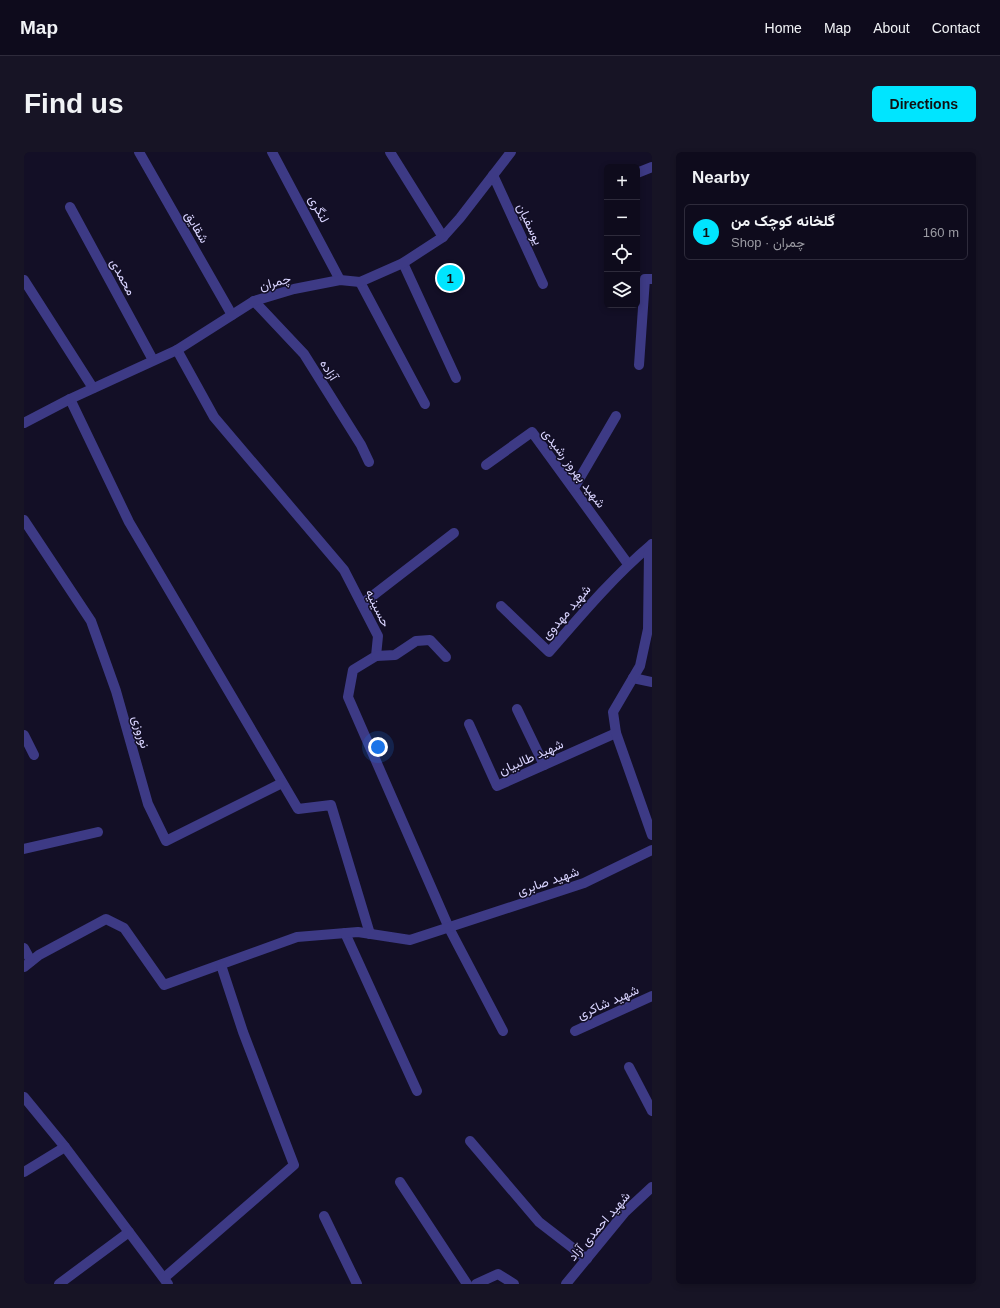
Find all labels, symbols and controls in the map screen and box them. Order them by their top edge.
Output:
text: Map [20,17,58,38]
text: Home [765,20,802,36]
text: Map [824,20,851,36]
text: About [873,20,910,36]
text: Contact [932,20,980,36]
button: Directions [872,86,976,122]
text: Find us [24,88,124,119]
map controls [604,164,640,308]
button: + [604,164,640,200]
text: Nearby [692,168,750,187]
street label: لنگری [305,193,332,226]
button: − [604,200,640,236]
street label: یوسفیان [513,201,546,248]
street label: شقایق [181,208,212,246]
text: گلخانه کوچک من [731,212,835,229]
text: 1 [702,225,710,240]
text: 160 m [923,225,959,240]
text: Shop · چمران [731,235,805,250]
button: locate [604,236,640,272]
street label: محمدی [106,256,139,298]
pin: 1 [437,263,463,293]
street label: چمران [258,271,293,295]
button: layers [604,272,640,308]
street label: آزاده [316,357,342,385]
street label: شهید بهروز رشیدی [538,425,609,511]
street label: شهید مهدوی [538,582,594,643]
street label: حسینیه [362,587,394,630]
street label: نوروزی [128,714,153,751]
street label: شهید طالبیان [496,736,566,779]
your location [368,737,388,757]
street label: شهید صابری [515,863,581,900]
street label: شهید شاکری [575,982,641,1023]
street label: شهید احمدی آزاد [565,1188,634,1264]

